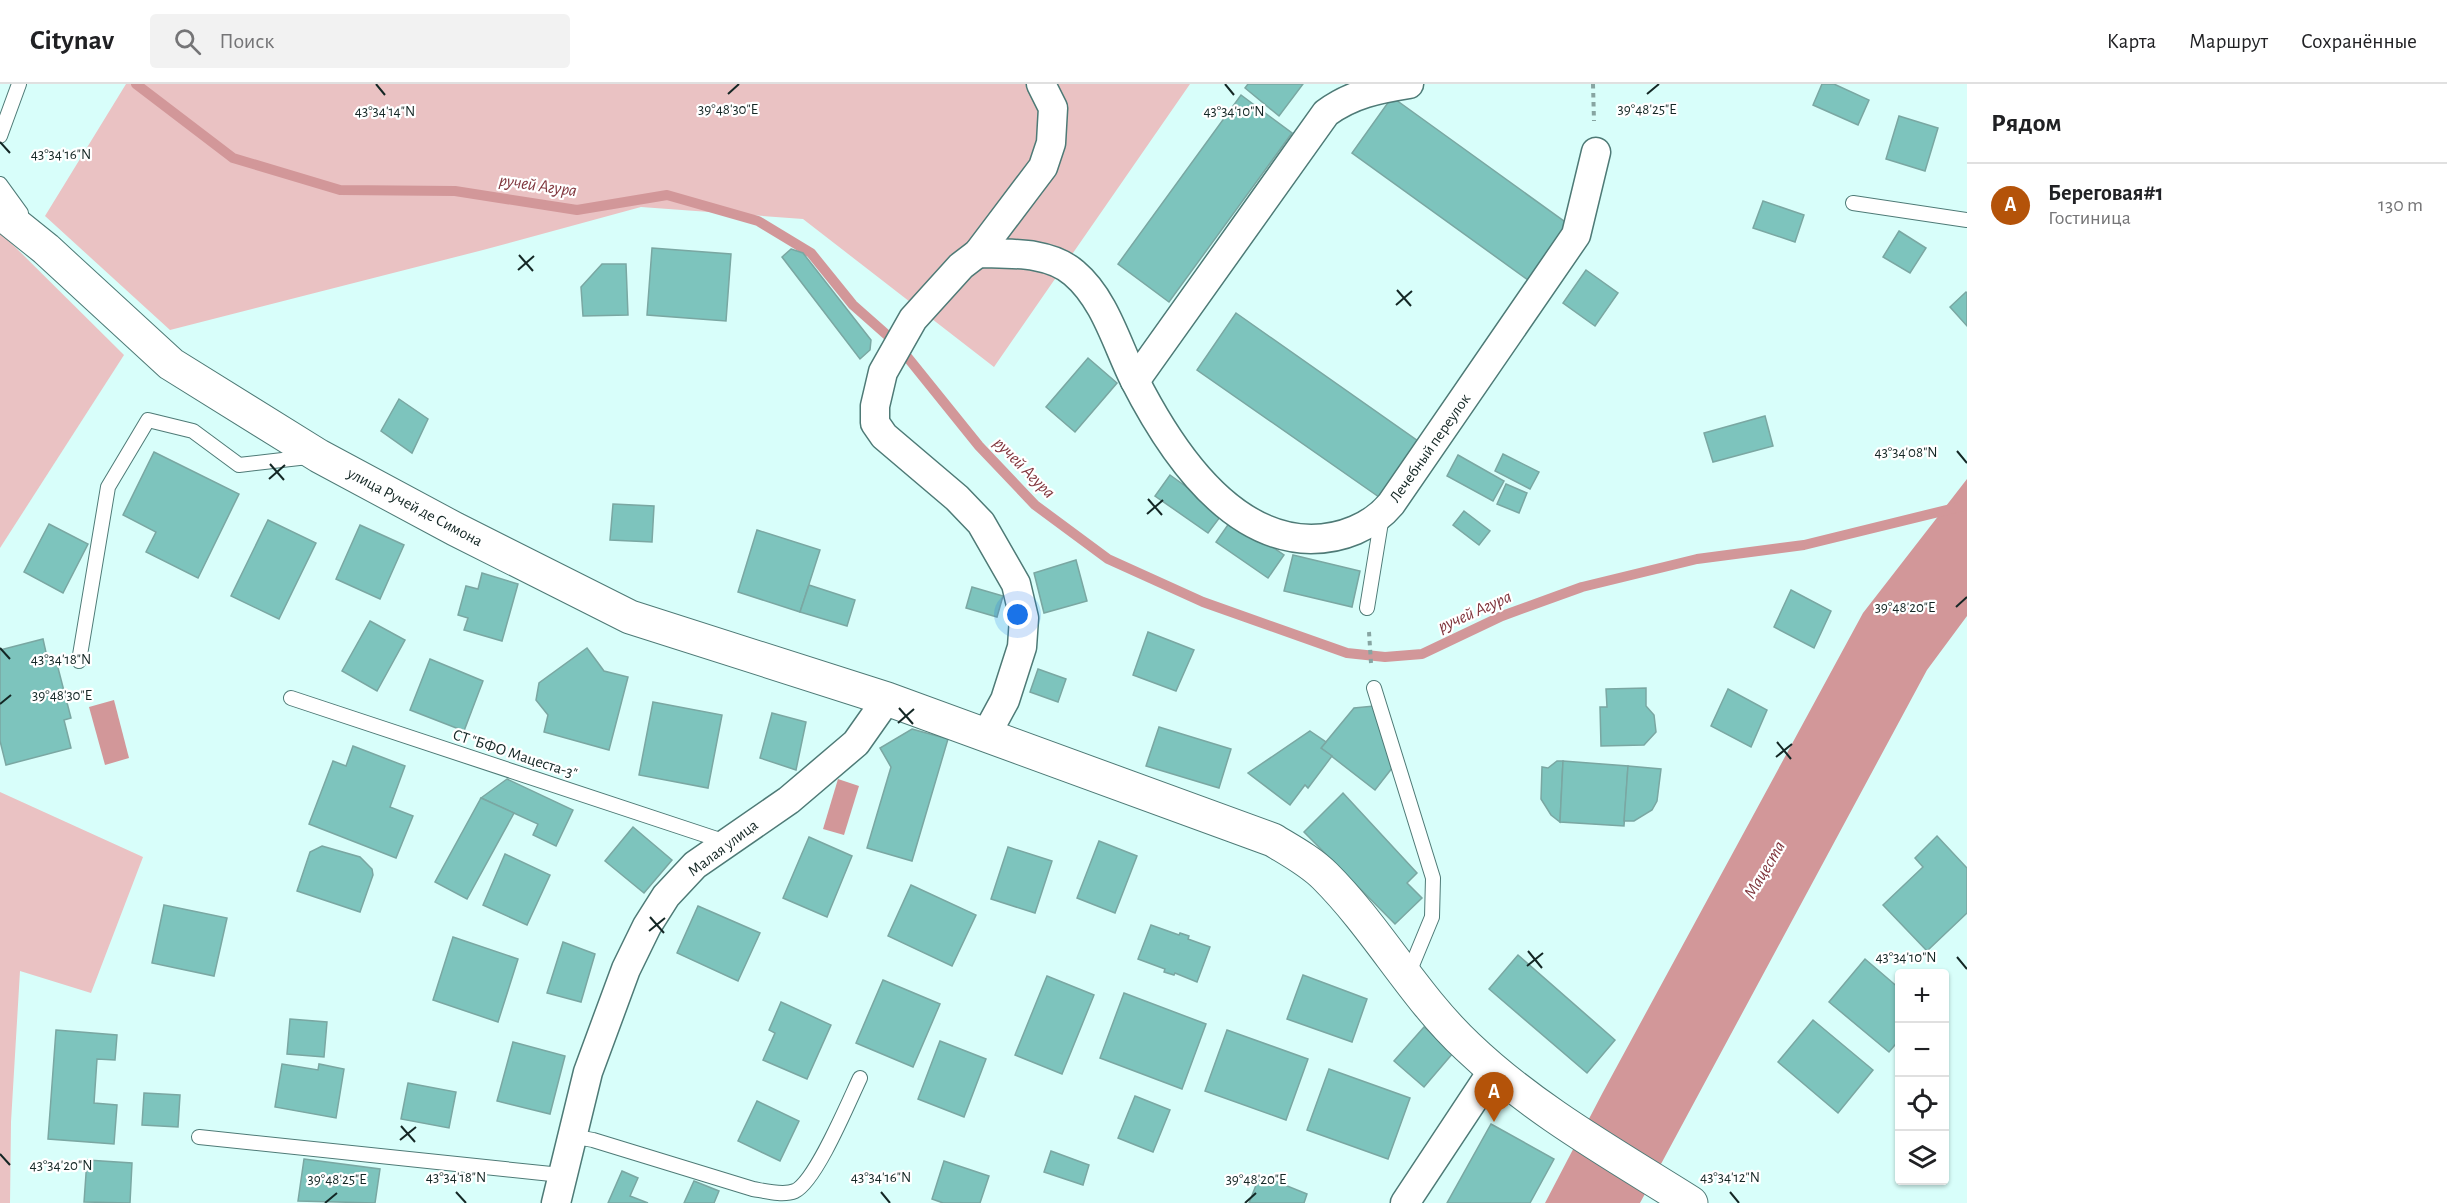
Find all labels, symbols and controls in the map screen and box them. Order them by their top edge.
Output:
search box [150,14,570,68]
icon: search [171,25,204,58]
text: Citynav [30,27,114,55]
text: Поиск [219,30,274,52]
text: Карта [2107,31,2156,52]
text: Маршрут [2189,31,2268,52]
text: Сохранённые [2301,31,2417,52]
text: 39°48'30"E [698,102,758,117]
text: 39°48'25"E [1618,102,1676,117]
text: 43°34'14"N [355,104,415,119]
text: 43°34'10"N [1203,104,1265,119]
text: Рядом [1991,110,2062,136]
text: 43°34'16"N [31,147,91,162]
water label: ручей Агура [498,172,578,200]
text: Береговая#1 [2048,182,2163,204]
text: A [2005,195,2017,215]
text: 130 m [2378,195,2423,215]
text: Гостиница [2048,208,2131,228]
street label: Лечебный переулок [1387,390,1475,506]
water label: ручей Агура [990,434,1058,502]
text: 43°34'08"N [1874,445,1938,460]
street label: улица Ручей де Симона [344,464,485,550]
water label: ручей Агура [1436,588,1514,636]
your location [1003,600,1032,629]
text: 39°48'20"E [1875,600,1935,615]
text: 43°34'18"N [31,652,91,667]
text: 39°48'30"E [32,688,92,703]
street label: СТ "БФО Мацеста-3" [451,726,579,782]
street label: Малая улица [685,817,762,880]
water label: Мацеста [1741,838,1789,902]
text: 43°34'10"N [1875,950,1937,965]
map controls [1895,969,1949,1185]
button: + [1895,969,1949,1023]
button: − [1895,1023,1949,1077]
pin: A [1474,1072,1514,1122]
button: locate [1895,1077,1949,1131]
button: layers [1895,1131,1949,1185]
text: 43°34'20"N [30,1158,92,1173]
text: 43°34'18"N [426,1170,486,1185]
text: 43°34'16"N [851,1170,911,1185]
text: 43°34'12"N [1700,1170,1760,1185]
text: 39°48'25"E [308,1172,366,1187]
text: 39°48'20"E [1226,1172,1286,1187]

